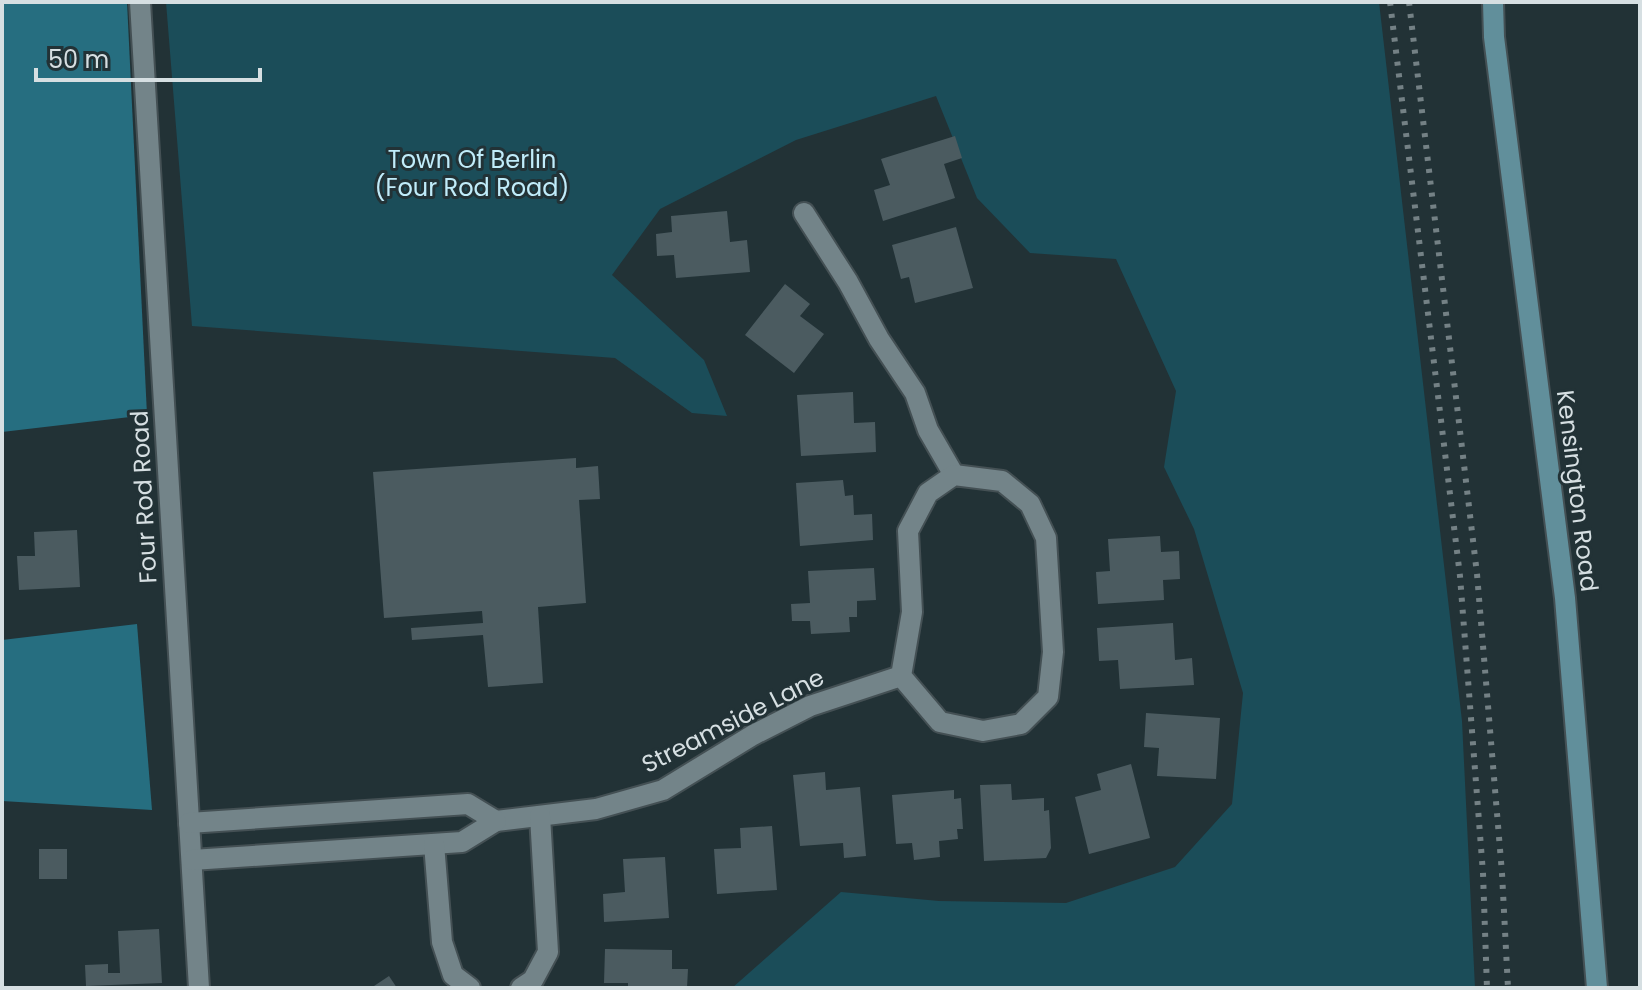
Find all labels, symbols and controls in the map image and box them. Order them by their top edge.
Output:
scale bar [36,32,260,82]
text: 50 m [48,43,109,76]
park label: Town Of Berlin (Four Rod Road) [375,143,569,204]
street label: Kensington Road [1549,388,1606,594]
street label: Four Rod Road [122,410,165,584]
street label: Streamside Lane [636,660,830,781]

